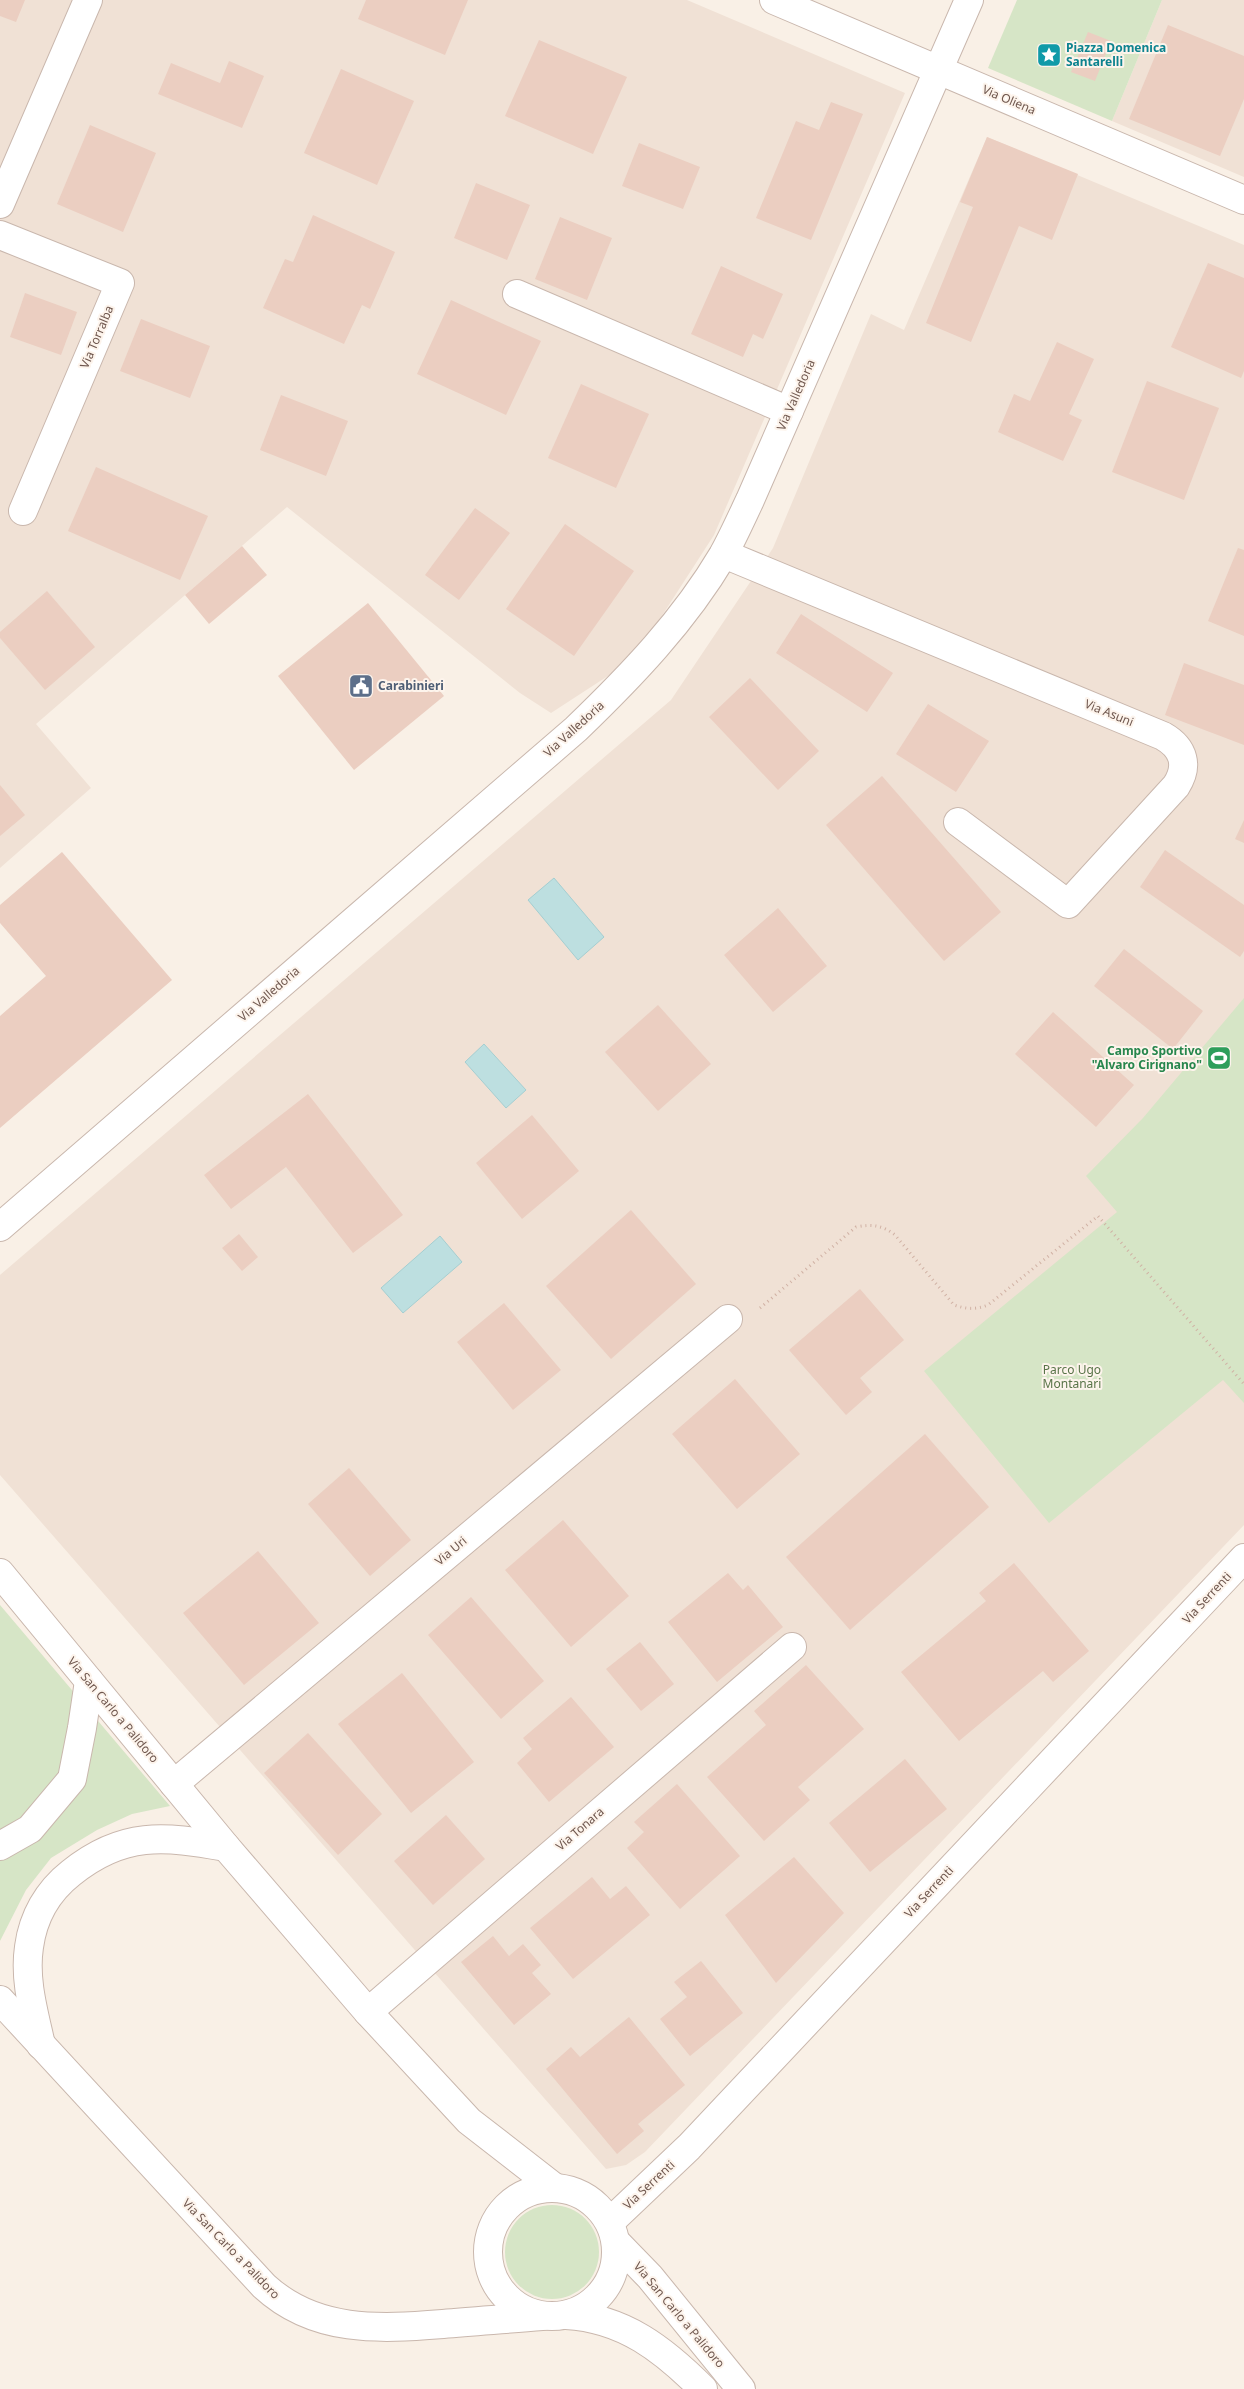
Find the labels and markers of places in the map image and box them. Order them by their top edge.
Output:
place label: Piazza Domenica Santarelli [1066,39,1166,70]
place icon: Piazza Domenica Santarelli [1036,42,1062,68]
public building icon: Carabinieri [348,673,374,699]
place label: Carabinieri [378,677,444,694]
place label: Campo Sportivo "Alvaro Cirignano" [1092,1042,1202,1073]
sports icon: Campo Sportivo "Alvaro Cirignano" [1206,1045,1232,1071]

